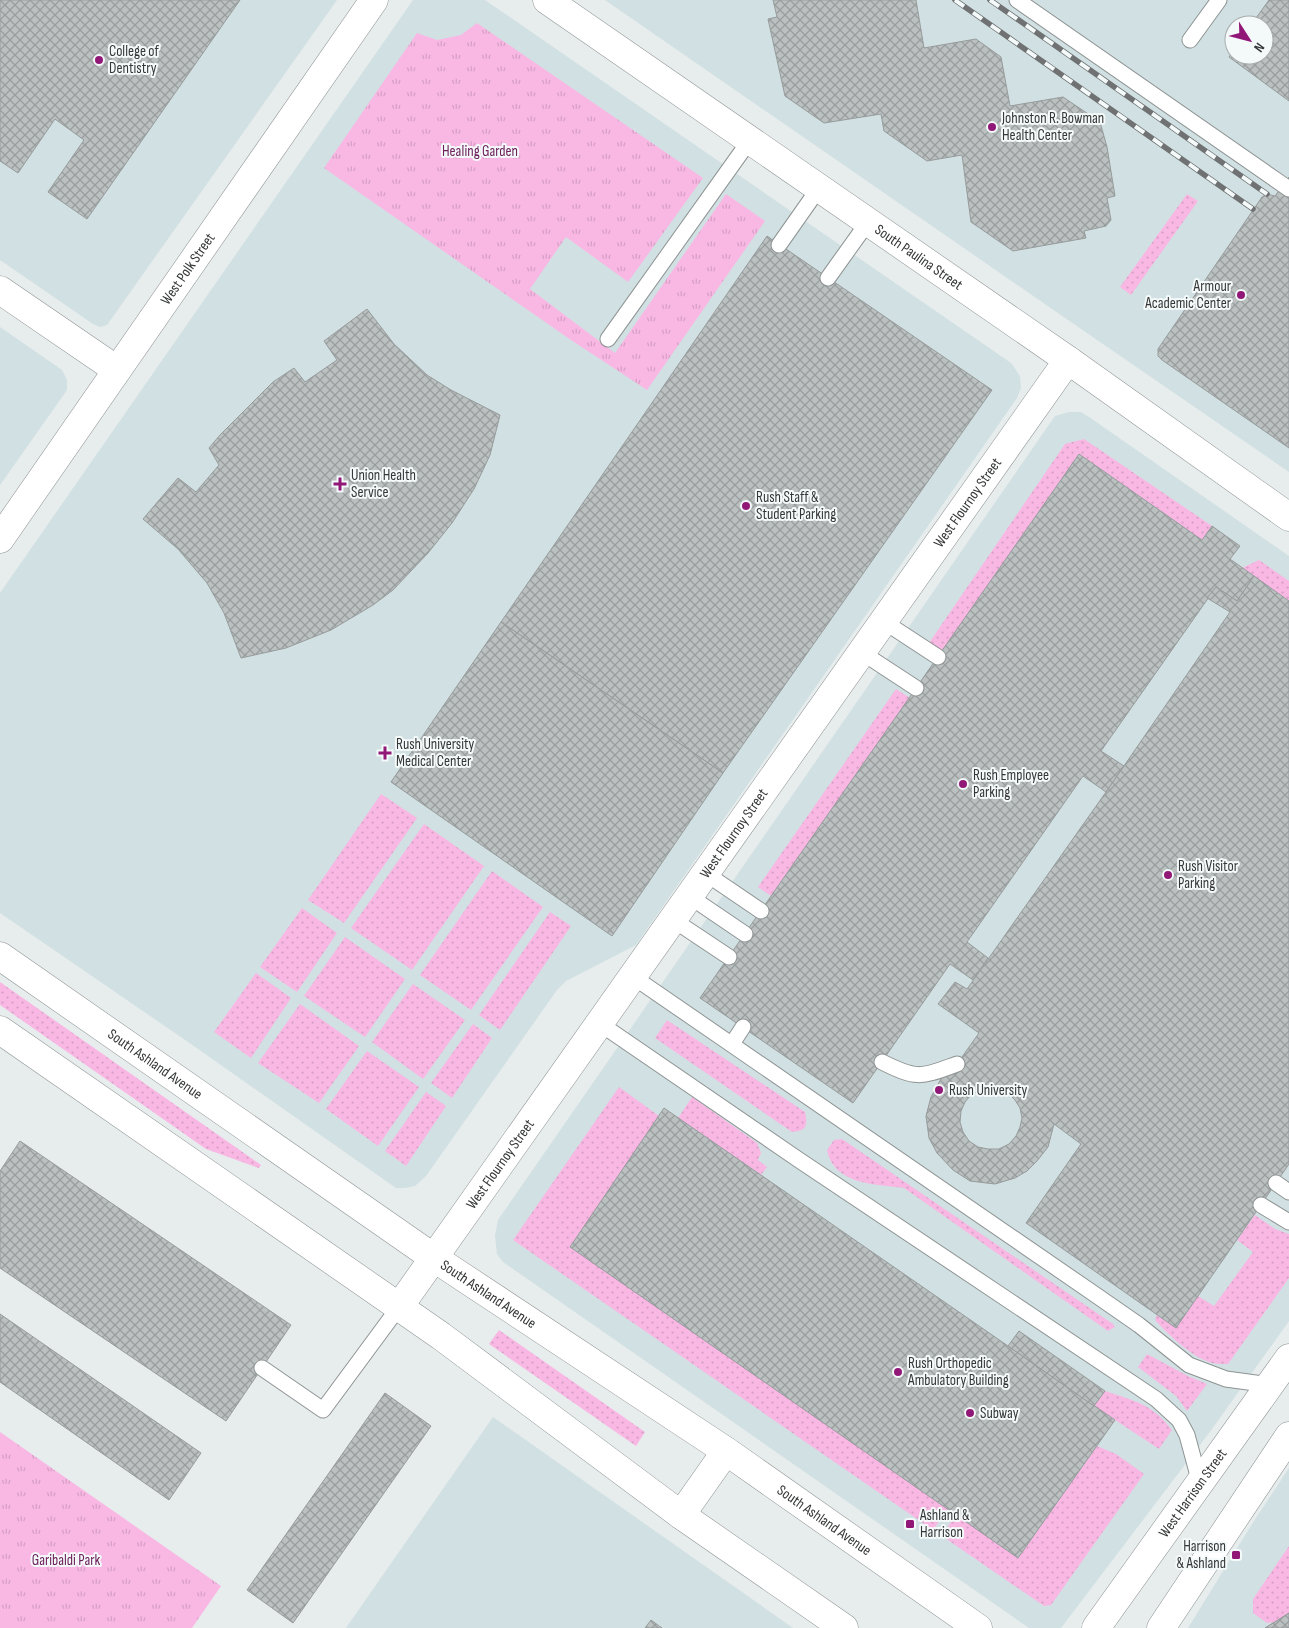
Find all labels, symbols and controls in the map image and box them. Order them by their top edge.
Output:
north arrow [1224,15,1274,65]
text: N [1250,39,1268,55]
place label: College of Dentistry [109,42,159,78]
marker: College of Dentistry [93,54,105,66]
place label: Johnston R. Bowman Health Center [1001,109,1104,145]
marker: Johnston R. Bowman Health Center [986,121,998,133]
park label: Healing Garden [442,142,518,161]
street label: South Paulina Street [871,220,967,294]
street label: West Polk Street [156,229,219,308]
place label: Armour Academic Center [1144,277,1232,313]
marker: Armour Academic Center [1235,289,1247,301]
street label: West Flournoy Street [929,454,1006,551]
place label: Union Health Service [351,466,416,502]
marker: Union Health Service [333,477,347,491]
place label: Rush Staff & Student Parking [756,488,836,524]
marker: Rush Staff & Student Parking [740,500,752,512]
place label: Rush University Medical Center [396,735,475,771]
marker: Rush University Medical Center [378,746,392,760]
place label: Rush Employee Parking [973,766,1049,802]
marker: Rush Employee Parking [957,778,969,790]
street label: West Flournoy Street [695,784,772,882]
place label: Rush Visitor Parking [1178,857,1239,893]
marker: Rush Visitor Parking [1162,869,1174,881]
street label: South Ashland Avenue [104,1024,206,1103]
place label: Rush University [949,1081,1028,1100]
marker: Rush University [933,1084,945,1096]
street label: West Flournoy Street [462,1115,538,1213]
street label: South Ashland Avenue [437,1255,540,1333]
place label: Rush Orthopedic Ambulatory Building [907,1354,1009,1390]
marker: Rush Orthopedic Ambulatory Building [892,1366,904,1378]
place label: Subway [980,1404,1019,1423]
marker: Subway [964,1407,976,1419]
street label: West Harrison Street [1154,1444,1231,1541]
street label: South Ashland Avenue [774,1480,875,1560]
place label: Ashland & Harrison [919,1506,970,1542]
marker: Ashland & Harrison [904,1518,916,1530]
place label: Harrison & Ashland [1177,1537,1226,1573]
marker: Harrison & Ashland [1230,1549,1242,1561]
park label: Garibaldi Park [32,1551,100,1570]

